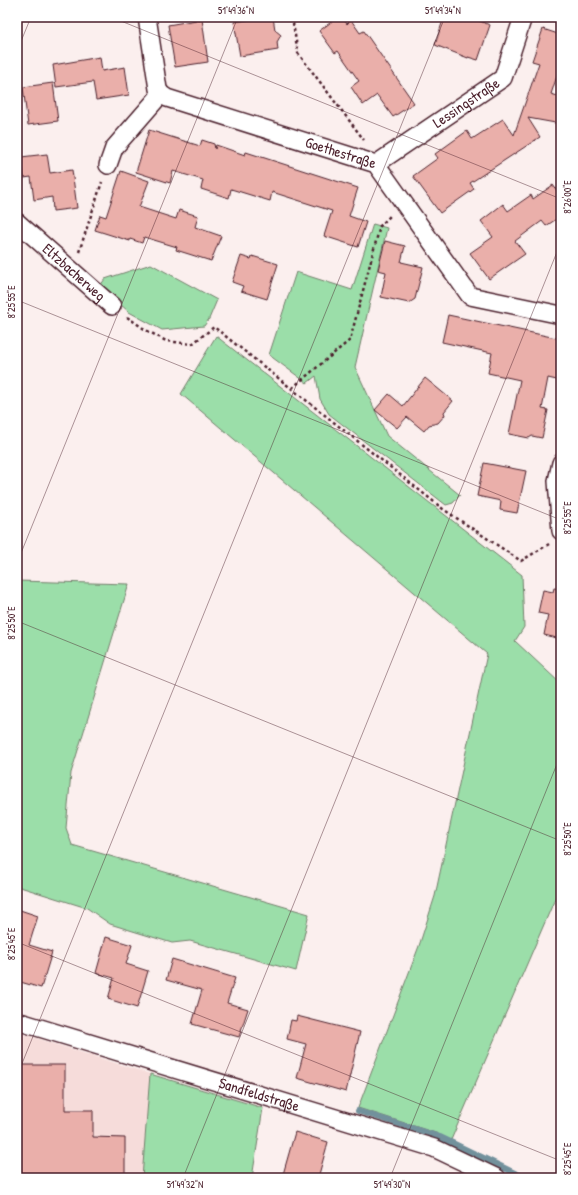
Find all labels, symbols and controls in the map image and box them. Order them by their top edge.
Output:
text: 51°49'36"N [218,4,254,17]
text: 51°49'34"N [425,4,461,17]
street label: Lessingstraße [428,72,504,133]
street label: Goethestraße [303,131,379,173]
text: 8°26'00"E [561,180,574,214]
street label: Eltzbacherweg [38,238,111,306]
text: 8°25'55"E [5,285,18,319]
text: 8°25'55"E [561,501,574,535]
text: 8°25'50"E [5,606,18,640]
text: 8°25'50"E [561,822,574,856]
text: 8°25'45"E [5,927,18,960]
street label: Sandfeldstraße [216,1072,302,1116]
text: 8°25'45"E [561,1142,574,1175]
text: 51°49'32"N [167,1178,203,1191]
text: 51°49'30"N [374,1178,410,1191]

